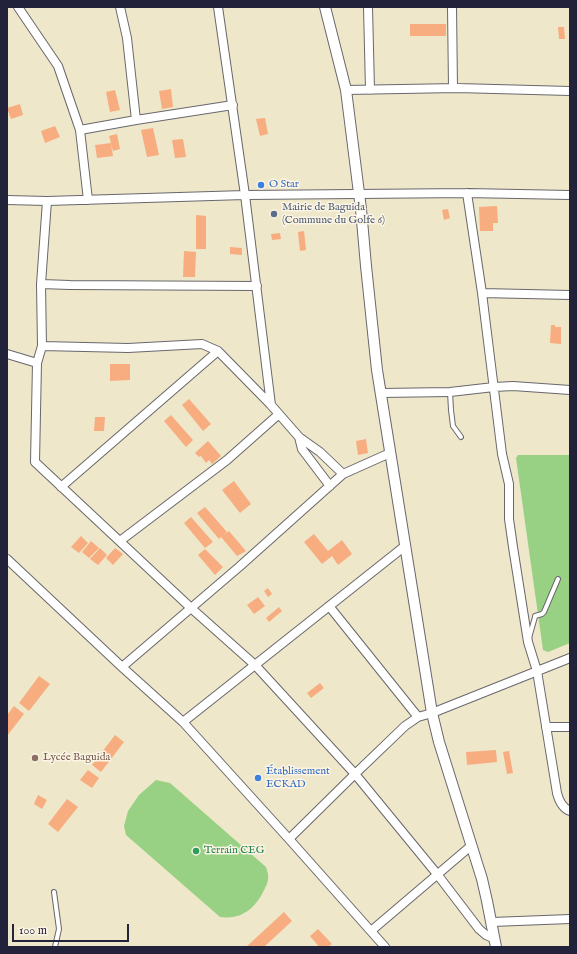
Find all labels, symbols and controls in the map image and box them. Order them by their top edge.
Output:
place label: O Star [269,178,299,192]
marker: O Star [256,180,266,190]
place label: Mairie de Baguida (Commune du Golfe 6) [282,201,385,227]
marker: Mairie de Baguida (Commune du Golfe 6) [269,209,279,219]
place label: Lycée Baguida [43,751,110,765]
marker: Lycée Baguida [30,753,40,763]
place label: Établissement ECKAD [266,765,330,791]
marker: Établissement ECKAD [253,773,263,783]
place label: Terrain CEG [204,844,264,858]
marker: Terrain CEG [191,846,201,856]
scale bar [14,916,131,942]
text: 100 m [19,923,47,938]

